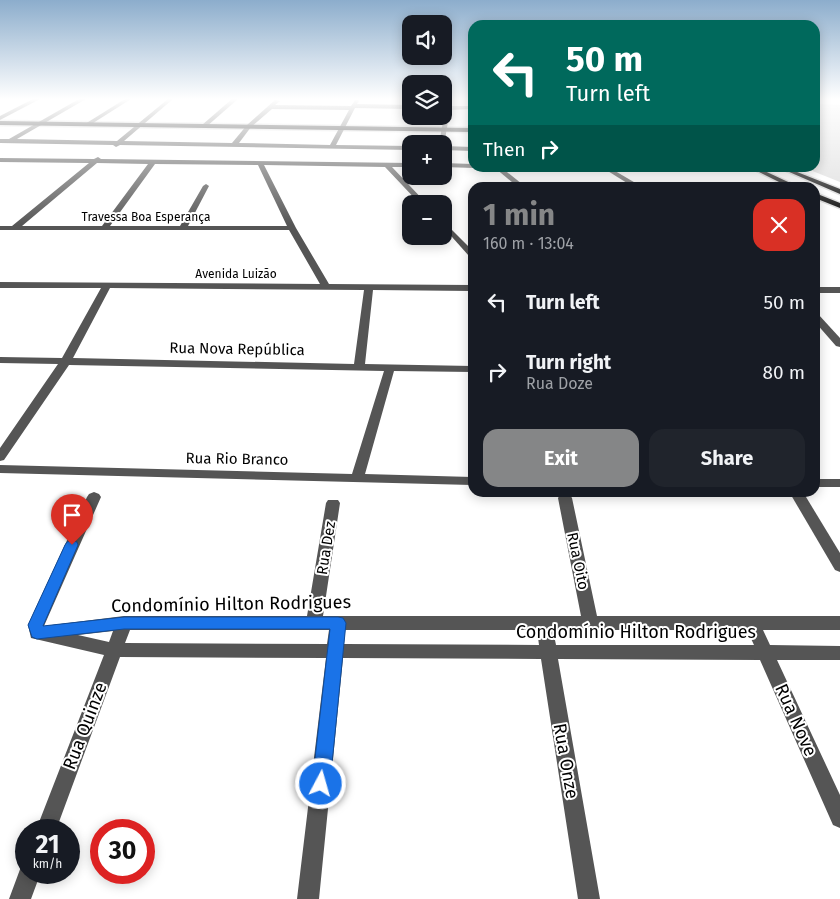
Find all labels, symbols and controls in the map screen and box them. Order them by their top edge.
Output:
map controls [402,15,452,245]
button: sound [402,15,452,65]
text: 50 m [566,38,643,80]
icon: left [483,40,548,105]
button: layers [402,75,452,125]
text: Turn left [566,80,650,107]
button: + [402,135,452,185]
icon: right [535,135,563,163]
text: Then [483,138,525,161]
button: − [402,195,452,245]
text: 1 min [483,197,555,233]
button: close [753,199,805,251]
street label: Travessa Boa Esperança [82,210,210,224]
text: 160 m · 13:04 [483,234,574,253]
street label: Avenida Luizão [195,267,277,281]
icon: left [483,288,511,316]
text: Turn left [526,291,600,314]
text: 50 m [764,291,805,314]
street label: Rua Nova República [169,339,305,359]
text: Turn right [526,351,611,374]
icon: right [483,358,511,386]
text: 80 m [763,361,805,384]
text: Rua Doze [526,374,593,393]
button: Exit [483,429,639,487]
button: Share [649,429,805,487]
street label: Rua Rio Branco [185,449,289,469]
pin [51,494,93,545]
icon: arrive [58,501,86,529]
street label: Rua Dez [313,519,339,576]
street label: Rua Oito [563,531,593,591]
street label: Condomínio Hilton Rodrigues [111,591,351,617]
street label: Condomínio Hilton Rodrigues [516,621,756,643]
street label: Rua Quinze [58,679,112,773]
street label: Rua Nove [770,680,822,760]
street label: Rua Onze [549,721,583,801]
position arrow [294,757,346,809]
speed limit sign: 30 [90,819,155,884]
text: 21 [36,830,59,860]
text: km/h [33,857,62,871]

